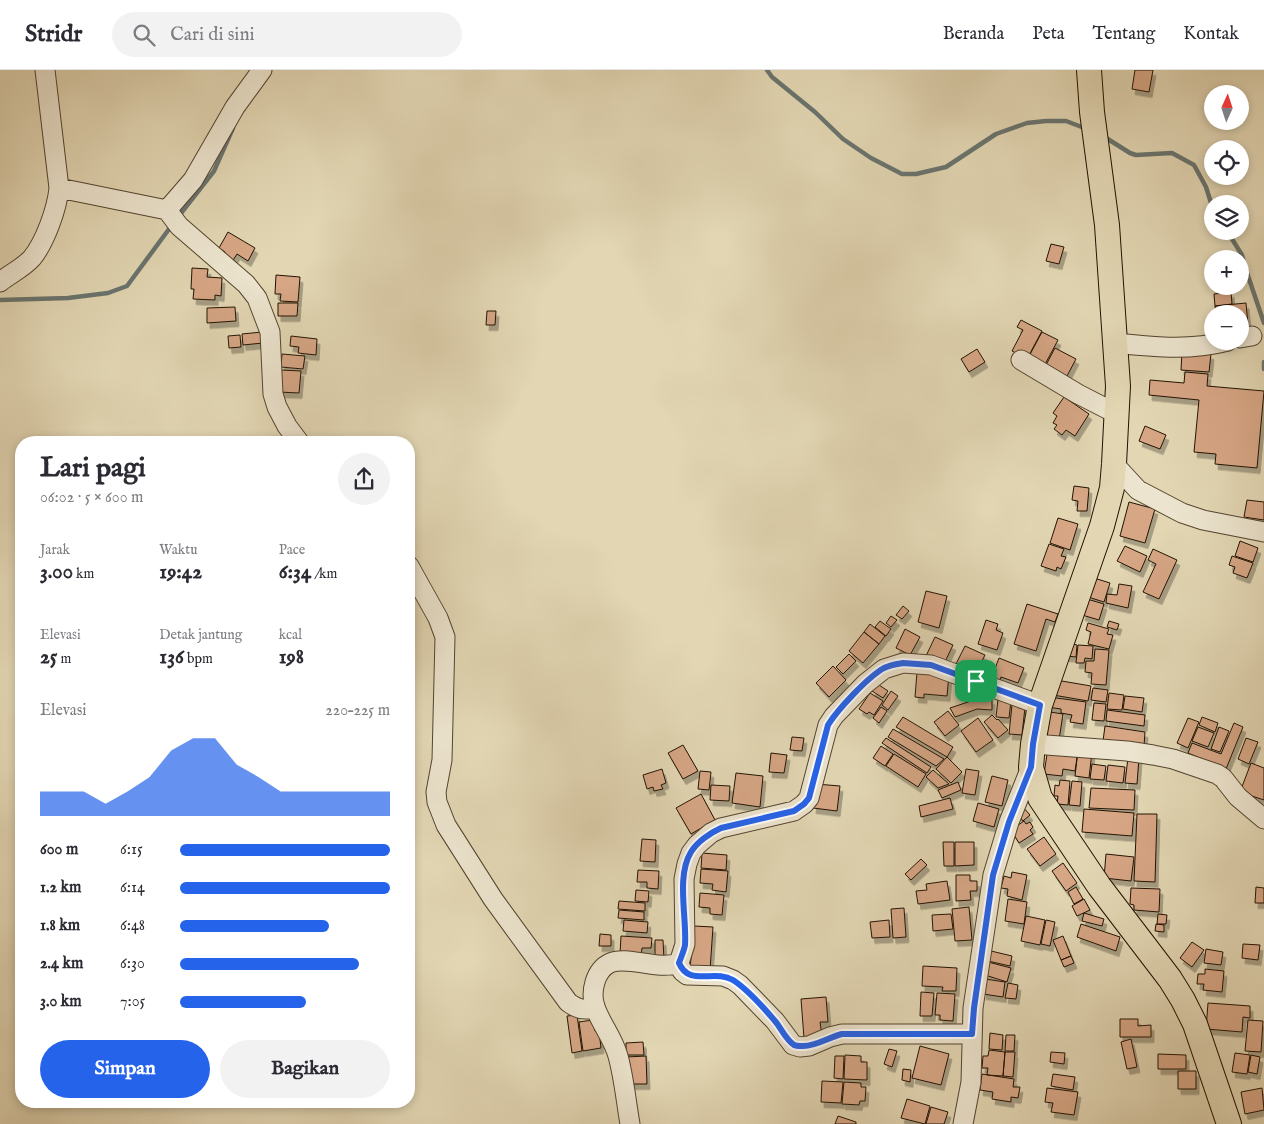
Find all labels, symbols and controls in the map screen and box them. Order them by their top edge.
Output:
search box [112,12,462,57]
text: Stridr [25,19,82,50]
icon: search [130,21,158,49]
text: Cari di sini [170,23,255,47]
text: Beranda [943,23,1004,46]
text: Peta [1032,23,1065,46]
text: Tentang [1093,23,1155,46]
text: Kontak [1183,23,1239,46]
north arrow [1204,85,1249,130]
map controls [1204,85,1249,350]
button: locate [1204,140,1249,185]
button: layers [1204,195,1249,240]
button: + [1204,250,1249,295]
button: − [1204,305,1249,350]
text: Lari pagi [40,451,146,486]
button: share [338,453,390,505]
text: 06:02 · 5 × 600 m [40,488,143,508]
text: Jarak [40,541,70,559]
text: Waktu [159,541,197,559]
text: Pace [279,541,305,559]
text: 3.00 [40,559,73,586]
text: 19:42 [159,559,202,586]
text: 6:34 [279,559,311,586]
text: km [73,565,94,583]
text: /km [311,565,337,583]
text: Elevasi [40,626,81,644]
text: Detak jantung [159,626,242,644]
text: kcal [279,626,302,644]
text: 25 [40,644,57,671]
text: 136 [159,644,184,671]
text: 198 [279,644,304,671]
text: m [57,650,71,668]
text: bpm [184,650,213,668]
pin [955,660,997,702]
icon: arrive [962,667,990,695]
text: Elevasi [40,701,87,721]
text: 220–225 m [325,701,390,721]
text: 600 m [40,840,78,860]
text: 6:15 [120,840,143,860]
text: 1.2 km [40,878,81,898]
text: 6:14 [120,878,145,898]
text: 1.8 km [40,916,80,936]
text: 6:48 [120,916,145,936]
text: 2.4 km [40,954,83,974]
text: 6:30 [120,954,145,974]
text: 3.0 km [40,992,82,1012]
text: 7:05 [120,992,145,1012]
button: Simpan [40,1040,210,1098]
button: Bagikan [220,1040,390,1098]

